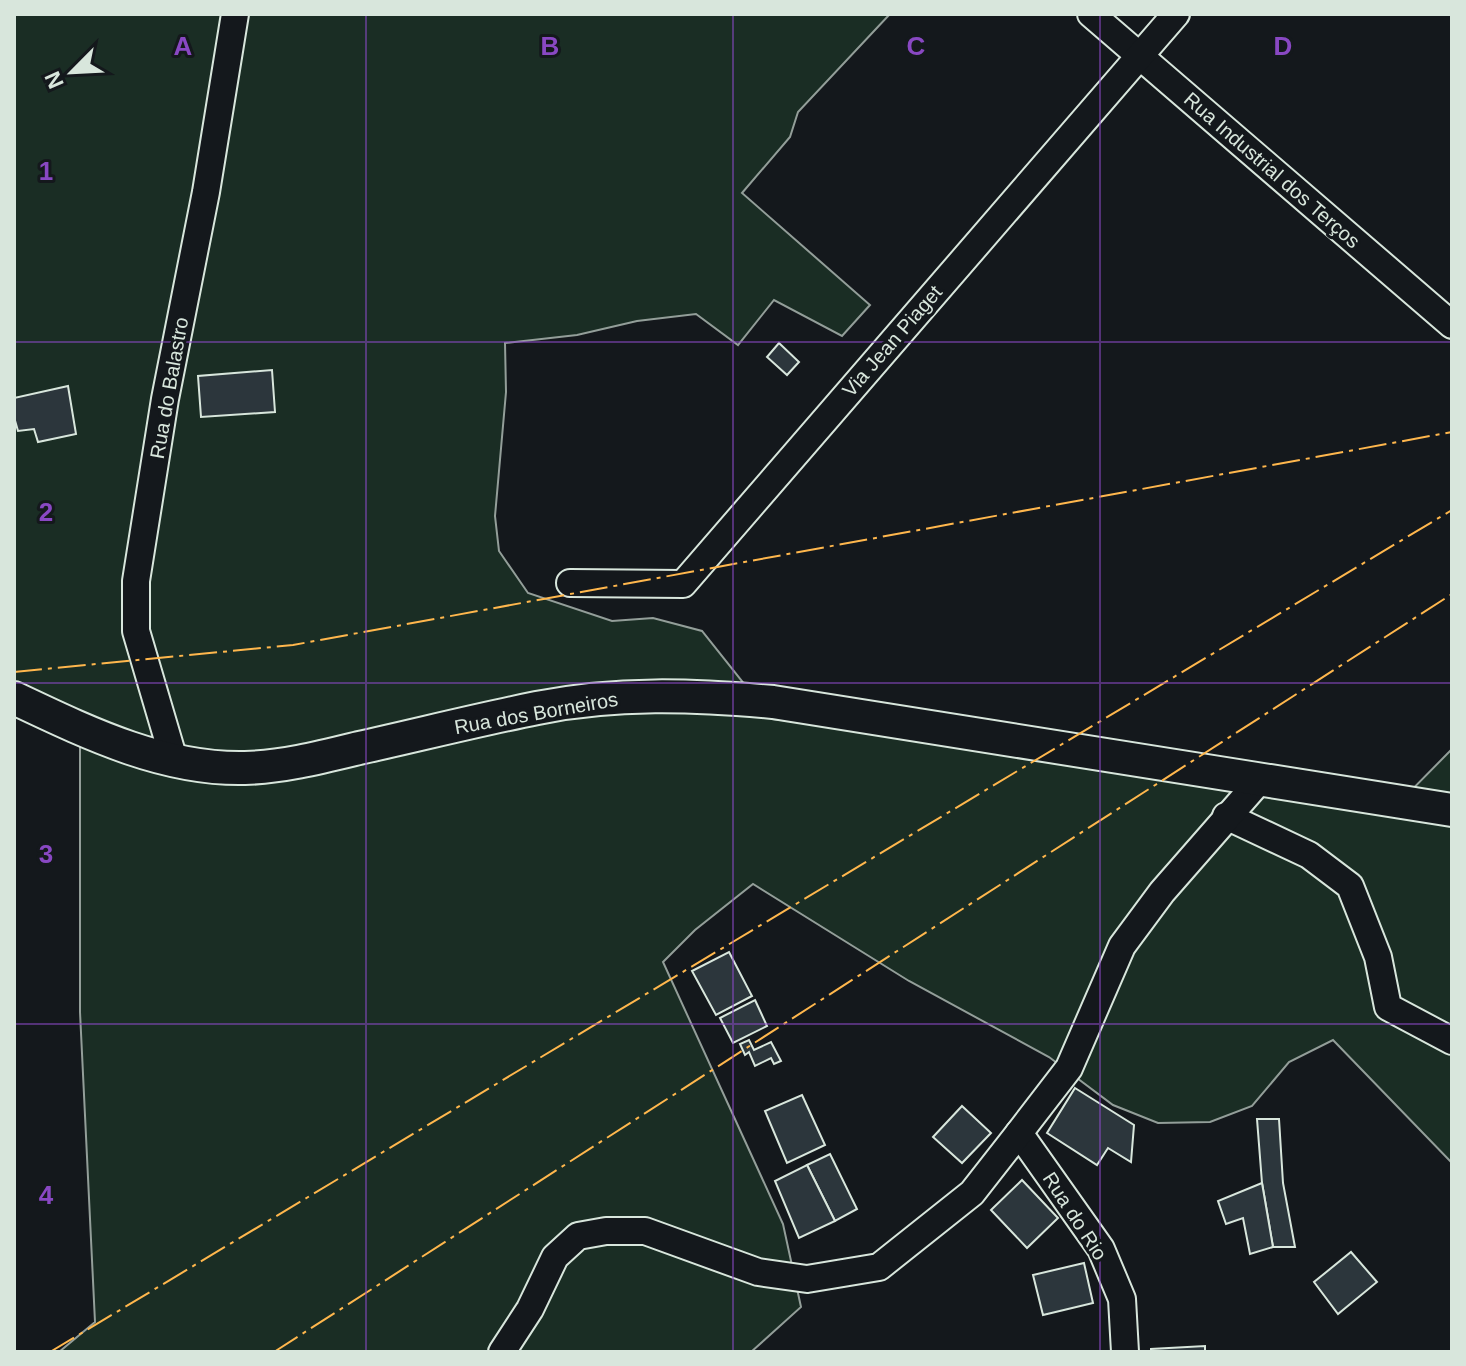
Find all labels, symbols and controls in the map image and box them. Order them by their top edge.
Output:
text: A [174,31,193,61]
text: B [541,31,559,61]
text: C [907,31,926,61]
text: D [1274,31,1292,61]
north arrow [32,32,112,112]
text: N [40,68,69,92]
street label: Rua Industrial dos Terços [1180,88,1364,252]
text: 1 [39,156,53,186]
street label: Via Jean Piaget [838,281,946,401]
street label: Rua do Balastro [146,315,192,461]
text: 2 [39,497,53,527]
street label: Rua dos Borneiros [453,688,619,738]
text: 3 [39,839,53,869]
street label: Rua do Rio [1039,1168,1111,1264]
text: 4 [39,1180,54,1210]

